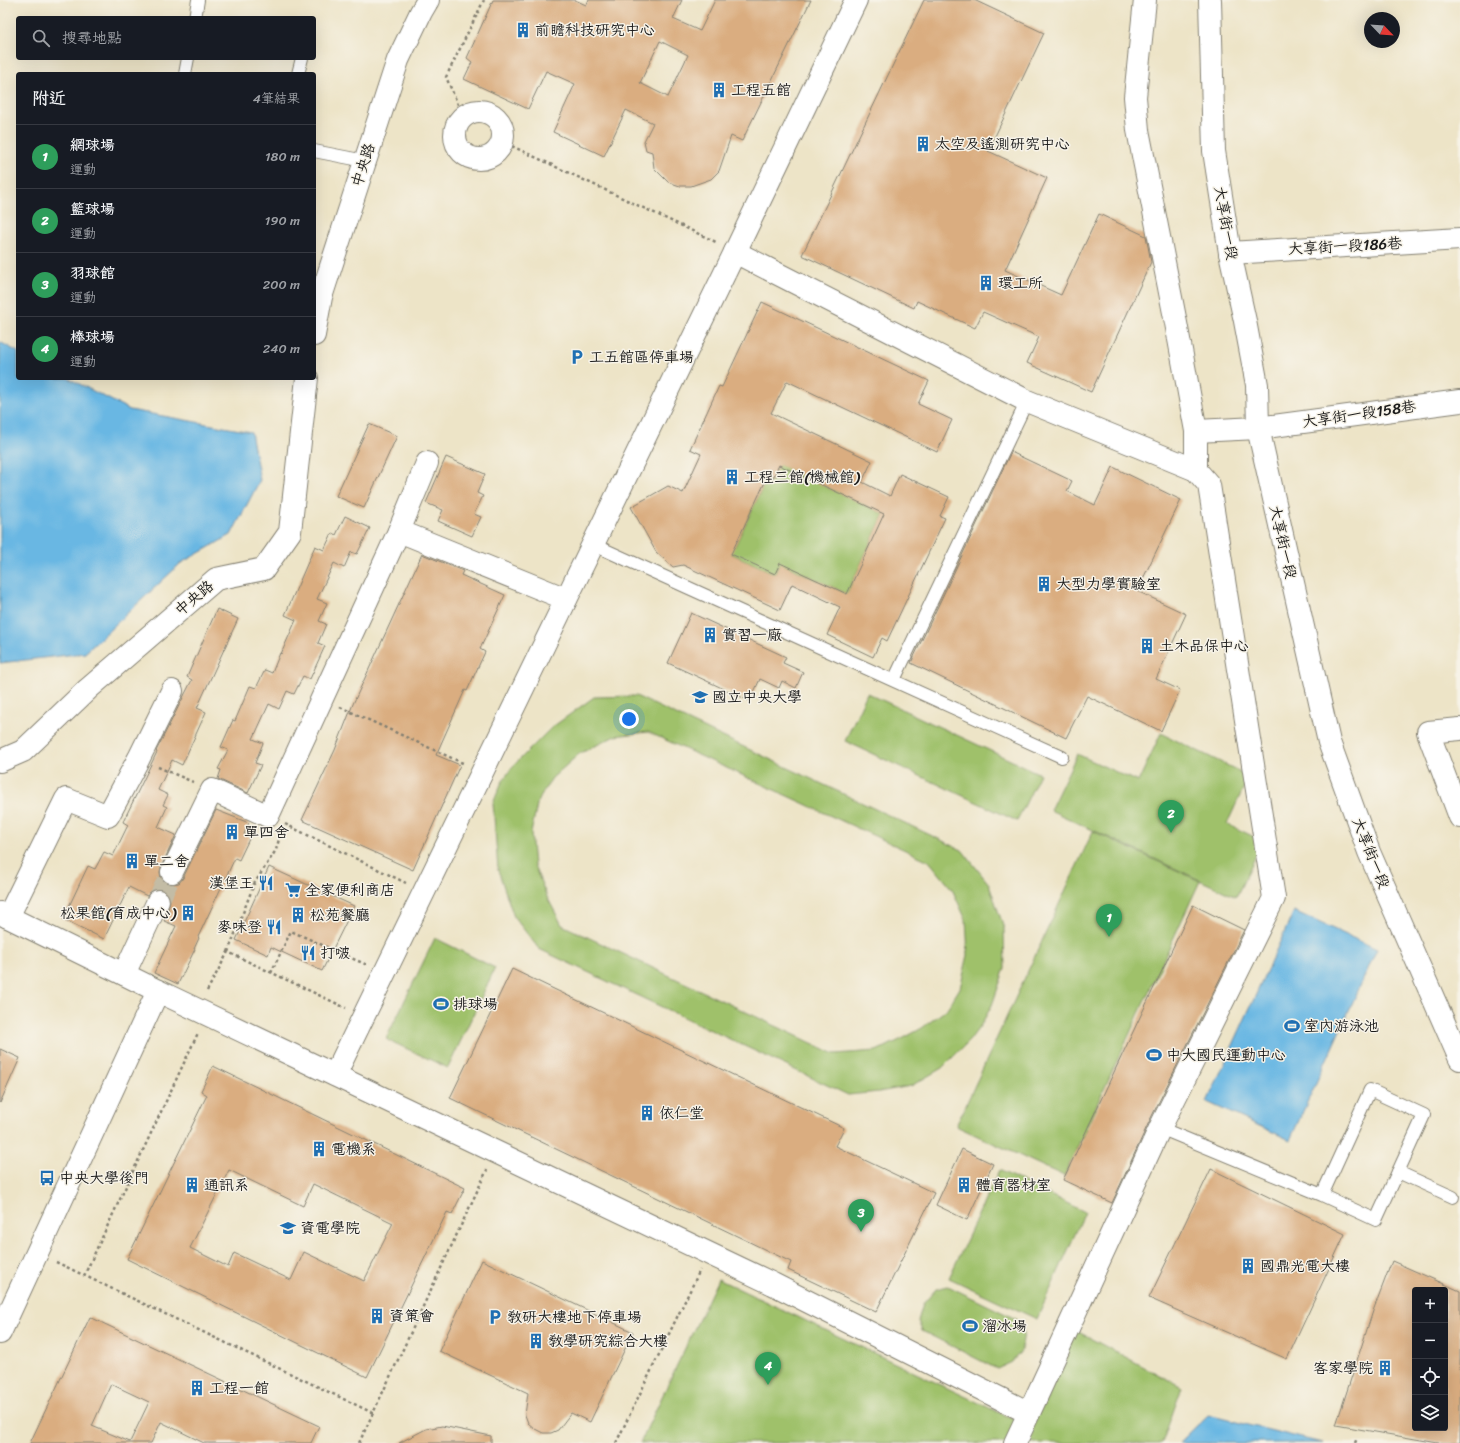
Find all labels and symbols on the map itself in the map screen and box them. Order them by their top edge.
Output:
north arrow [1364,12,1400,48]
place label: 前瞻科技研究中心 [535,17,655,43]
building icon: 前瞻科技研究中心 [514,21,532,39]
place label: 工程五館 [731,77,791,103]
building icon: 工程五館 [710,81,728,99]
place label: 太空及遙測研究中心 [935,131,1070,157]
building icon: 太空及遙測研究中心 [914,135,932,153]
street label: 中央路 [344,140,382,190]
street label: 大享街一段 [1207,184,1245,262]
street label: 大享街一段186巷 [1287,230,1403,262]
place label: 環工所 [998,270,1043,296]
building icon: 環工所 [977,274,995,292]
place label: 工五館區停車場 [589,344,694,370]
parking icon: 工五館區停車場 [568,348,586,366]
street label: 大享街一段158巷 [1300,393,1418,435]
place label: 工程三館(機械館) [744,464,860,490]
building icon: 工程三館(機械館) [723,468,741,486]
street label: 大享街一段 [1262,503,1304,581]
place label: 大型力學實驗室 [1056,571,1161,597]
street label: 中央路 [168,574,220,622]
building icon: 大型力學實驗室 [1035,575,1053,593]
place label: 實習一廠 [722,622,782,648]
building icon: 實習一廠 [701,626,719,644]
place label: 土木品保中心 [1159,633,1249,659]
building icon: 土木品保中心 [1138,637,1156,655]
place label: 國立中央大學 [712,684,802,710]
school or university icon: 國立中央大學 [691,688,709,706]
your location [619,709,639,729]
pin: 2 [1158,800,1184,833]
street label: 大享街一段 [1345,813,1397,893]
place label: 單四舍 [244,819,289,845]
building icon: 單四舍 [223,823,241,841]
place label: 單二舍 [144,848,189,874]
building icon: 單二舍 [123,852,141,870]
place label: 漢堡王 [209,870,254,896]
restaurant icon: 漢堡王 [257,874,275,892]
place label: 全家便利商店 [305,877,395,903]
supermarket icon: 全家便利商店 [284,881,302,899]
place label: 松果館(育成中心) [60,900,177,926]
place label: 松苑餐廳 [310,902,370,928]
building icon: 松果館(育成中心) [179,904,197,922]
pin: 1 [1096,904,1122,937]
building icon: 松苑餐廳 [289,906,307,924]
place label: 麥味登 [217,914,262,940]
restaurant icon: 麥味登 [265,918,283,936]
place label: 打啵 [320,940,350,966]
restaurant icon: 打啵 [299,944,317,962]
place label: 排球場 [453,991,498,1017]
sports icon: 排球場 [432,995,450,1013]
place label: 室內游泳池 [1304,1013,1379,1039]
sports icon: 室內游泳池 [1283,1017,1301,1035]
place label: 中大國民運動中心 [1166,1042,1286,1068]
sports icon: 中大國民運動中心 [1145,1046,1163,1064]
place label: 依仁堂 [659,1100,704,1126]
building icon: 依仁堂 [638,1104,656,1122]
place label: 電機系 [331,1136,376,1162]
building icon: 電機系 [310,1140,328,1158]
place label: 中央大學後門 [59,1165,149,1191]
bus stop icon: 中央大學後門 [38,1169,56,1187]
place label: 通訊系 [204,1172,249,1198]
place label: 體育器材室 [976,1172,1051,1198]
building icon: 通訊系 [183,1176,201,1194]
building icon: 體育器材室 [955,1176,973,1194]
pin: 3 [848,1199,874,1232]
place label: 資電學院 [300,1215,360,1241]
school or university icon: 資電學院 [279,1219,297,1237]
place label: 國鼎光電大樓 [1260,1253,1350,1279]
building icon: 國鼎光電大樓 [1239,1257,1257,1275]
place label: 資策會 [389,1303,434,1329]
place label: 教研大樓地下停車場 [507,1304,642,1330]
building icon: 資策會 [368,1307,386,1325]
parking icon: 教研大樓地下停車場 [486,1308,504,1326]
place label: 溜冰場 [982,1313,1027,1339]
sports icon: 溜冰場 [961,1317,979,1335]
place label: 教學研究綜合大樓 [548,1328,668,1354]
building icon: 教學研究綜合大樓 [527,1332,545,1350]
pin: 4 [755,1352,781,1385]
place label: 客家學院 [1313,1355,1373,1381]
building icon: 客家學院 [1376,1359,1394,1377]
place label: 工程一館 [209,1375,269,1401]
building icon: 工程一館 [188,1379,206,1397]

